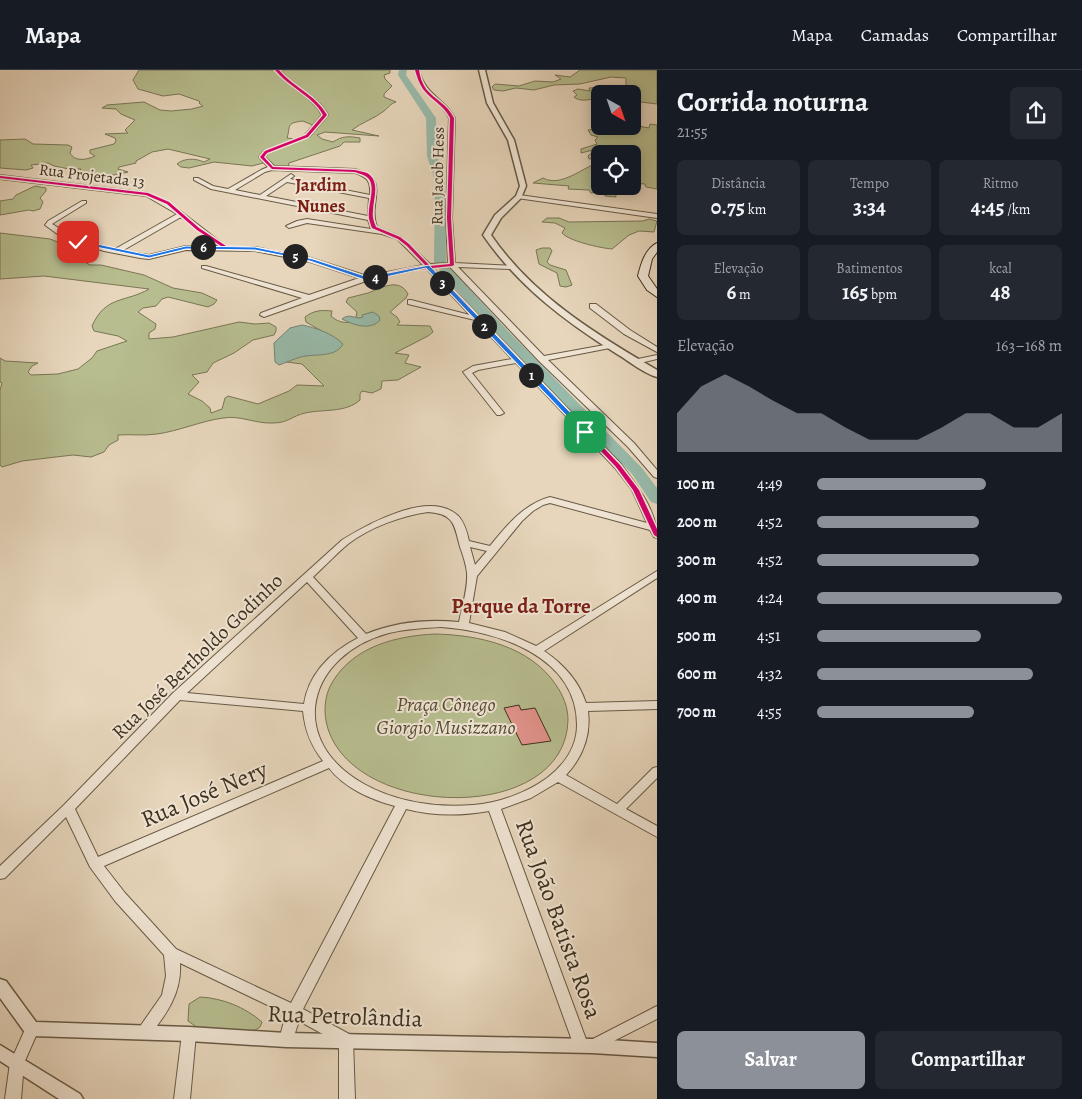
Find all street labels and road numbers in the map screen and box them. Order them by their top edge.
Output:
street label: Rua Jacob Hess [426,127,450,225]
street label: Rua Projetada 13 [38,159,146,193]
street label: Rua José Bertholdo Godinho [106,567,289,745]
street label: Rua José Nery [136,753,272,835]
street label: Rua João Batista Rosa [508,815,610,1024]
street label: Rua Petrolândia [267,997,424,1035]

